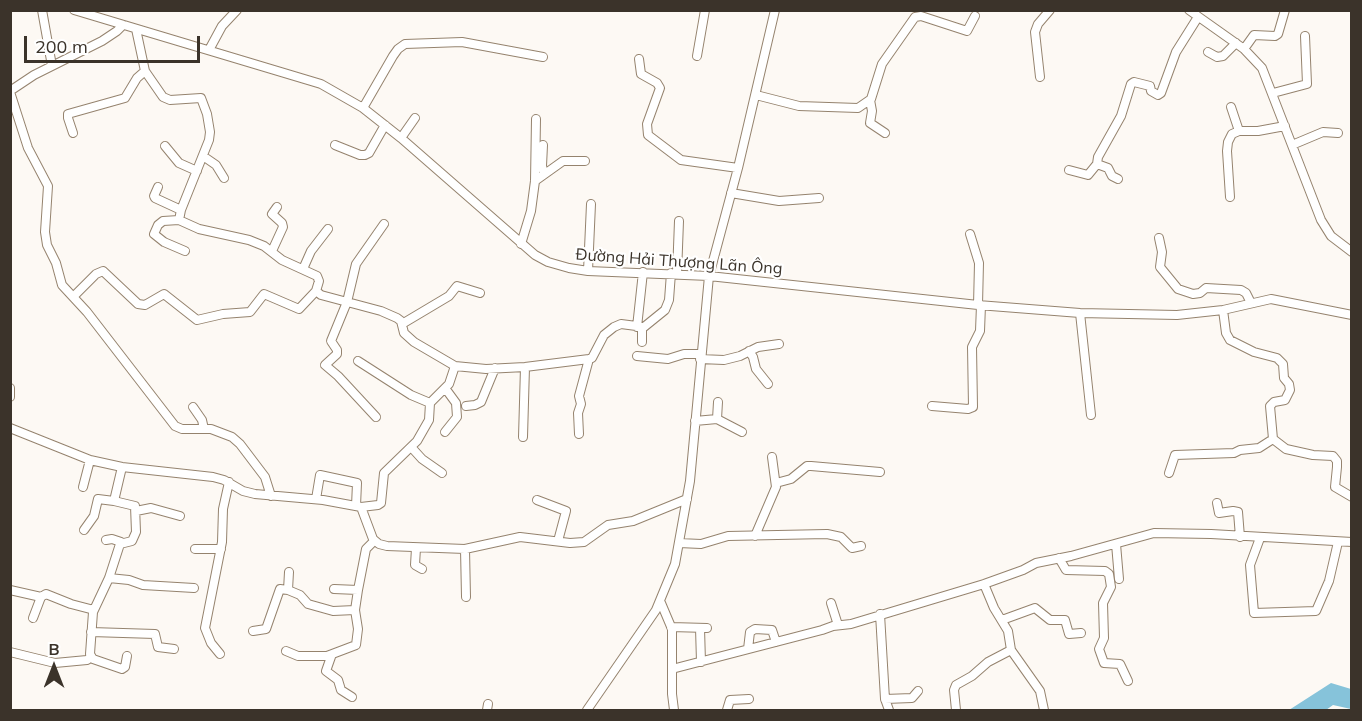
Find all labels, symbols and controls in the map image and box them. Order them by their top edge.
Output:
scale bar [27,24,202,62]
text: 200 m [35,35,88,58]
street label: Đường Hải Thượng Lãn Ông [575,245,783,279]
north arrow [24,637,84,697]
text: B [48,639,60,659]

